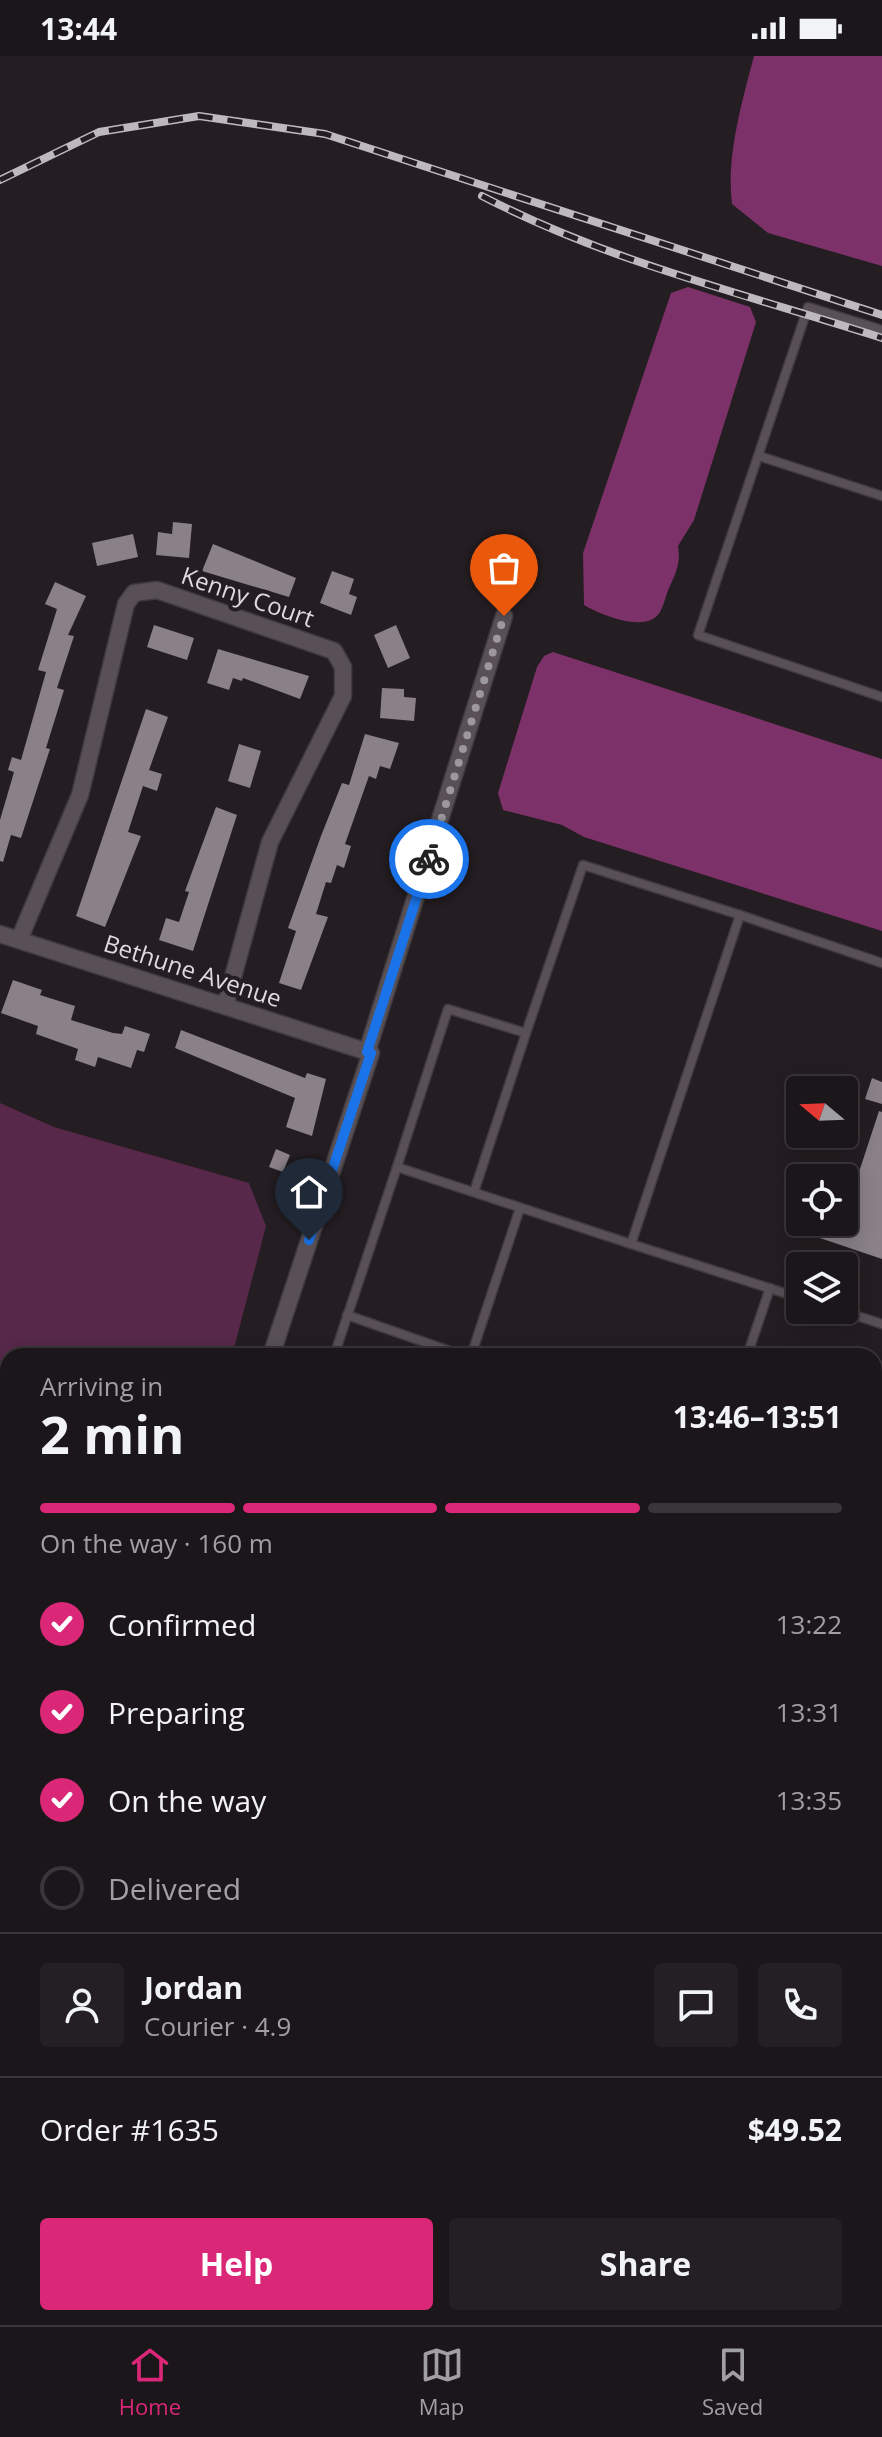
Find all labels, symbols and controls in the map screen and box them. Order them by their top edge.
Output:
text: 13:44 [40,8,117,49]
pin [470,534,538,616]
icon: bag [482,546,526,590]
street label: Kenny Court [177,558,319,634]
courier [389,819,469,899]
icon: bike [407,837,451,881]
street label: Bethune Avenue [100,926,286,1014]
north arrow [786,1076,858,1148]
map controls [786,1076,858,1324]
pin [275,1158,343,1240]
button: locate [786,1164,858,1236]
icon: home [287,1170,331,1214]
button: layers [786,1252,858,1324]
text: Arriving in [40,1368,163,1404]
text: 13:46–13:51 [673,1396,842,1437]
text: 2 min [40,1398,184,1469]
text: On the way · 160 m [40,1525,273,1561]
icon: check [40,1602,84,1646]
text: Confirmed [108,1604,256,1645]
text: 13:22 [776,1606,842,1642]
icon: check [40,1690,84,1734]
text: Preparing [108,1692,245,1733]
text: 13:31 [776,1694,842,1730]
icon: check [40,1778,84,1822]
text: On the way [108,1780,266,1821]
text: 13:35 [776,1782,842,1818]
text: Delivered [108,1868,241,1909]
button: person [40,1963,124,2047]
button: chat [654,1963,738,2047]
button: phone [758,1963,842,2047]
text: Jordan [144,1967,243,2008]
text: Courier · 4.9 [144,2008,291,2044]
text: Order #1635 [40,2109,219,2150]
text: $49.52 [748,2109,842,2150]
button: Help [40,2218,433,2310]
button: Share [449,2218,842,2310]
tab: Home [119,2343,181,2421]
tab: Map [419,2343,464,2421]
tab: Saved [702,2343,763,2421]

